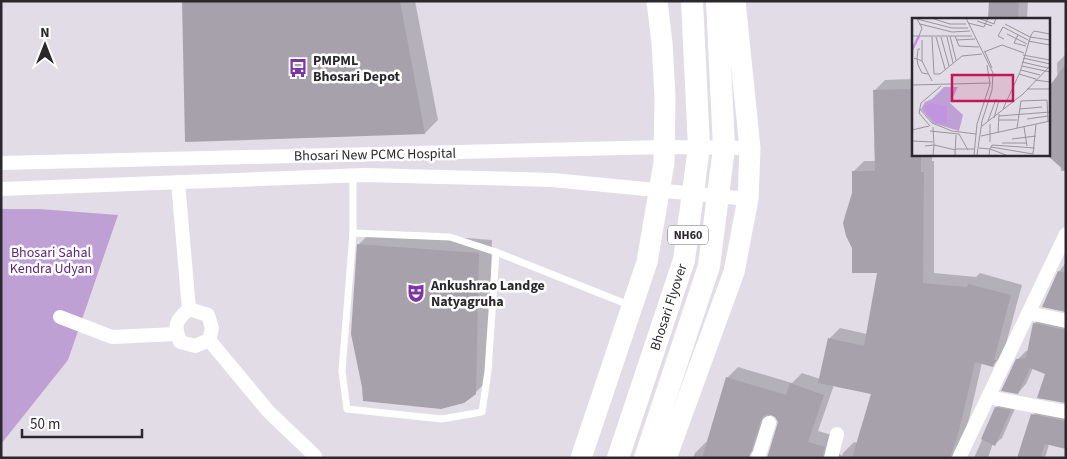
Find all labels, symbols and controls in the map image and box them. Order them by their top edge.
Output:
inset map [912,18,1050,155]
north arrow [20,20,70,70]
text: N [40,23,50,43]
place label: PMPML Bhosari Depot [313,51,401,87]
bus stop icon: PMPML Bhosari Depot [287,57,309,79]
street label: Bhosari New PCMC Hospital [294,144,457,166]
road number: NH60 [668,226,708,244]
park label: Bhosari Sahal Kendra Udyan [10,243,92,279]
street label: Bhosari Flyover [645,261,692,353]
place label: Ankushrao Landge Natyagruha [430,276,545,312]
theatre icon: Ankushrao Landge Natyagruha [405,282,427,304]
scale bar [22,406,142,438]
text: 50 m [30,414,60,435]

